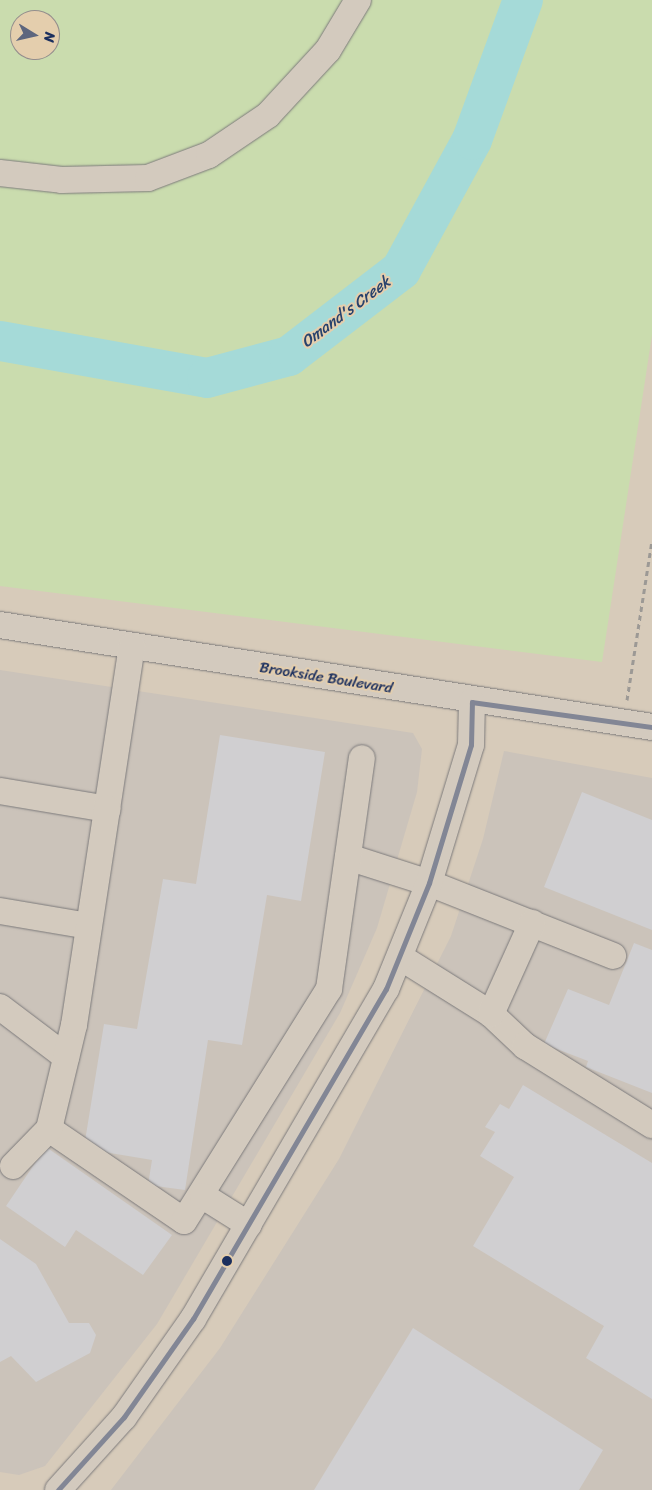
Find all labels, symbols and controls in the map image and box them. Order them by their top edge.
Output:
north arrow [10,10,60,60]
text: N [36,31,62,44]
water label: Omand's Creek [298,272,394,352]
street label: Brookside Boulevard [259,659,393,697]
unlabelled marker [222,1256,232,1266]

